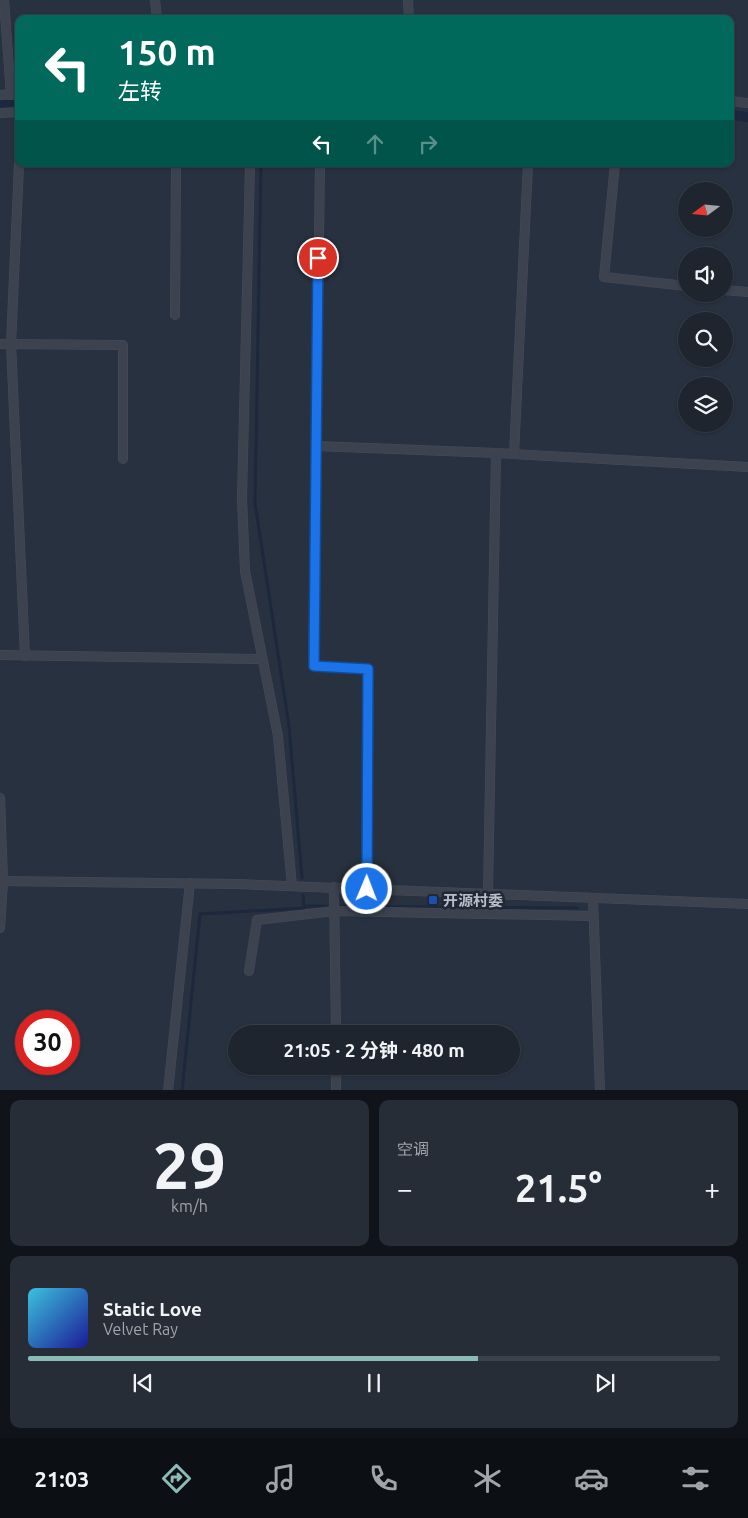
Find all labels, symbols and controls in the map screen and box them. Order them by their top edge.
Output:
text: 150 m [118,32,216,72]
icon: left [35,35,100,100]
text: 左转 [118,78,162,103]
icon: left [308,130,336,158]
icon: ahead [361,130,389,158]
icon: right [414,130,442,158]
north arrow [678,182,732,238]
map controls [678,182,733,432]
pin [297,237,339,279]
icon: arrive [304,244,332,272]
button: sound [678,247,733,302]
button: search [678,312,733,367]
button: layers [678,377,733,432]
position arrow [340,862,392,914]
place label: 开源村委 [443,892,503,909]
marker: 开源村委 [427,894,439,906]
speed limit sign: 30 [15,1010,80,1075]
text: 21:05 · 2 分钟 · 480 m [283,1039,465,1061]
text: 29 [153,1128,226,1201]
text: 空调 [397,1140,429,1158]
text: 21.5° [515,1167,602,1209]
text: − [397,1173,413,1204]
text: + [704,1173,720,1204]
text: km/h [171,1197,208,1215]
text: Static Love [103,1298,202,1320]
text: Velvet Ray [103,1320,178,1338]
icon: previous [129,1369,157,1397]
icon: pause [360,1369,388,1397]
icon: next [591,1369,619,1397]
icon: directions [159,1461,194,1496]
icon: music [263,1461,298,1496]
icon: phone [366,1461,401,1496]
icon: climate [470,1461,505,1496]
icon: car [574,1461,609,1496]
icon: filters [678,1461,713,1496]
text: 21:03 [34,1466,90,1491]

